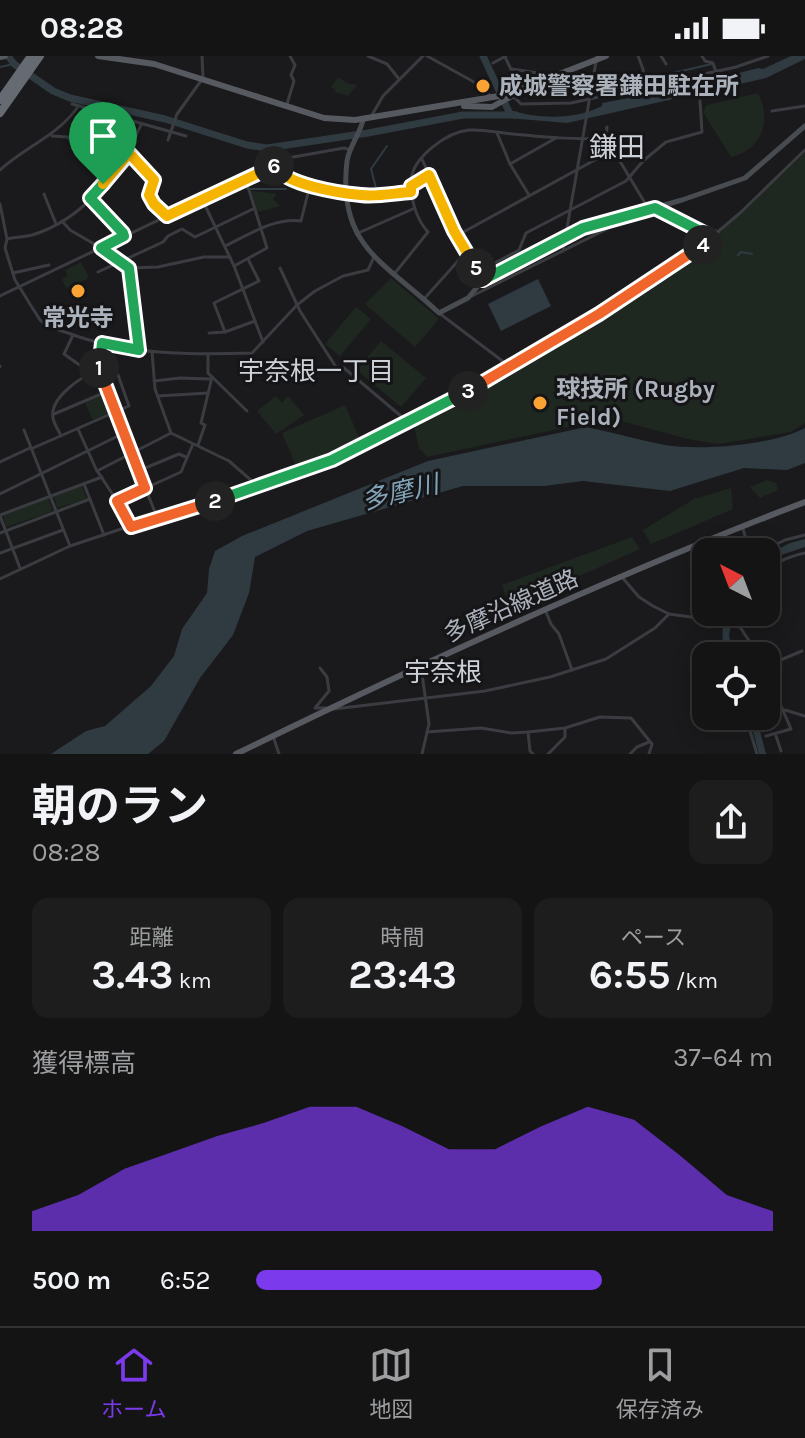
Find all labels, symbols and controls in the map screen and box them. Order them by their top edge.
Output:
text: 08:28 [40,10,124,46]
place label: 成城警察署鎌田駐在所 [499,72,739,100]
marker: 成城警察署鎌田駐在所 [474,77,492,95]
pin [69,102,137,184]
icon: arrive [81,114,125,158]
district label: 鎌田 [589,131,645,164]
pin: 6 [254,146,294,186]
text: 6 [267,153,281,179]
pin: 4 [683,225,723,265]
text: 4 [696,232,710,258]
pin: 5 [456,248,496,288]
text: 5 [470,255,482,281]
marker: 常光寺 [69,282,87,300]
place label: 常光寺 [42,304,114,332]
pin: 1 [79,348,119,388]
text: 1 [95,355,103,381]
district label: 宇奈根一丁目 [238,356,394,387]
pin: 3 [448,371,488,411]
place label: 球技所 (Rugby Field) [556,375,715,431]
text: 3 [461,378,475,404]
marker: 球技所 (Rugby Field) [531,394,549,412]
water label: 多摩川 [359,468,445,516]
pin: 2 [195,481,235,521]
text: 2 [208,488,222,514]
north arrow [692,538,780,626]
map controls [692,538,780,730]
street label: 多摩沿線道路 [440,564,582,648]
button: locate [692,642,780,730]
district label: 宇奈根 [404,657,482,688]
button: share [689,780,773,864]
text: 朝のラン [32,781,208,832]
text: 08:28 [32,837,100,868]
text: 距離 [129,925,174,951]
text: 時間 [380,925,425,951]
text: ペース [621,925,686,951]
text: 3.43 [91,951,173,998]
text: 23:43 [348,951,457,998]
text: 6:55 [589,951,670,998]
text: km [173,968,212,994]
text: /km [670,968,718,994]
text: 37–64 m [673,1042,773,1073]
text: 獲得標高 [32,1048,136,1079]
text: 500 m [32,1265,111,1296]
text: 6:52 [160,1265,211,1296]
tab: ホーム [101,1343,167,1423]
tab: 地図 [369,1343,413,1423]
tab: 保存済み [616,1343,704,1423]

